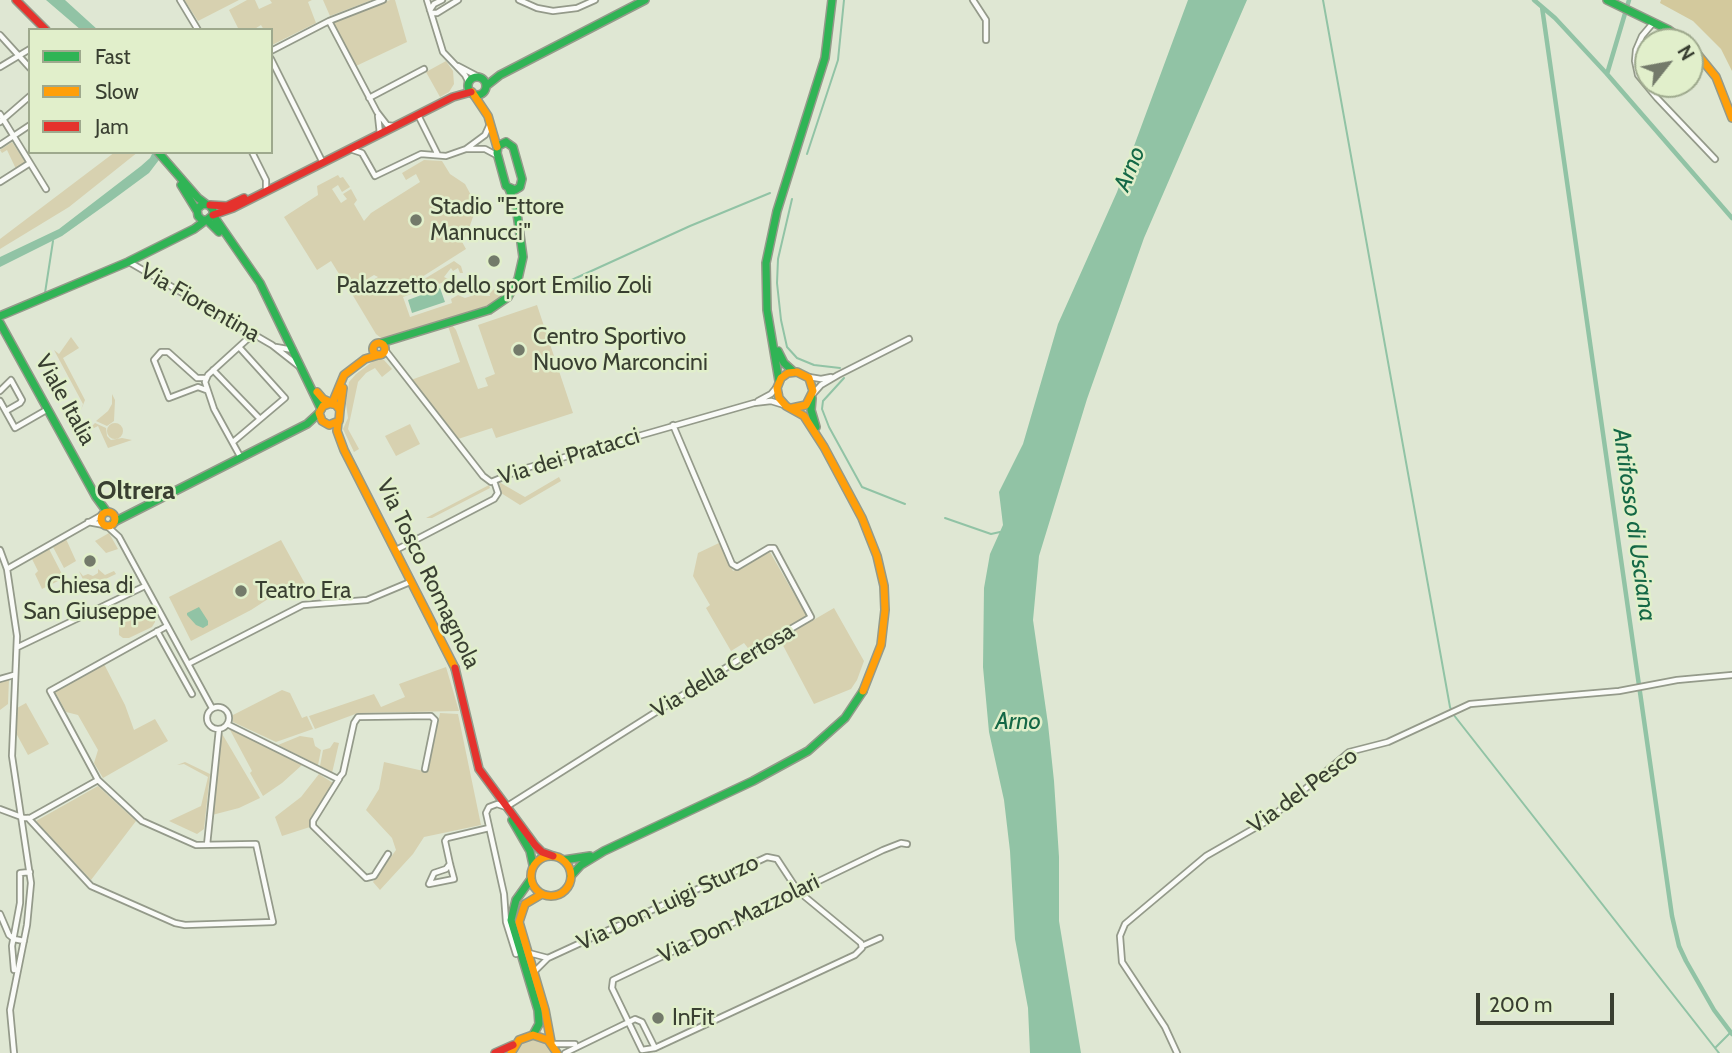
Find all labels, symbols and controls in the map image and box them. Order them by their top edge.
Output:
legend [28,28,273,154]
north arrow [1634,28,1704,98]
text: N [1672,41,1699,65]
text: Fast [95,44,131,69]
text: Slow [95,79,139,104]
text: Jam [95,114,129,139]
water label: Arno [1108,142,1152,196]
place label: Stadio "Ettore Mannucci" [430,193,564,247]
marker: Stadio "Ettore Mannucci" [408,212,424,228]
marker: Palazzetto dello sport Emilio Zoli [486,253,502,269]
street label: Via Fiorentina [135,258,265,348]
place label: Palazzetto dello sport Emilio Zoli [336,272,652,300]
place label: Centro Sportivo Nuovo Marconcini [533,323,708,377]
marker: Centro Sportivo Nuovo Marconcini [511,342,527,358]
street label: Viale Italia [29,350,101,450]
street label: Via dei Pratacci [495,422,643,492]
water label: Antifosso di Usciana [1606,427,1662,623]
district label: Oltrera [97,475,175,507]
street label: Via Tosco Romagnola [370,475,486,673]
marker: Chiesa di San Giuseppe [82,553,98,569]
place label: Chiesa di San Giuseppe [23,572,157,626]
place label: Teatro Era [255,577,351,605]
marker: Teatro Era [233,583,249,599]
street label: Via della Certosa [647,618,799,724]
water label: Arno [995,708,1041,736]
street label: Via del Pesco [1243,742,1363,840]
street label: Via Don Luigi Sturzo [573,849,763,957]
street label: Via Don Mazzolari [654,868,824,970]
scale bar [1480,979,1618,1023]
text: 200 m [1489,992,1552,1017]
place label: InFit [672,1004,715,1032]
marker: InFit [650,1010,666,1026]

